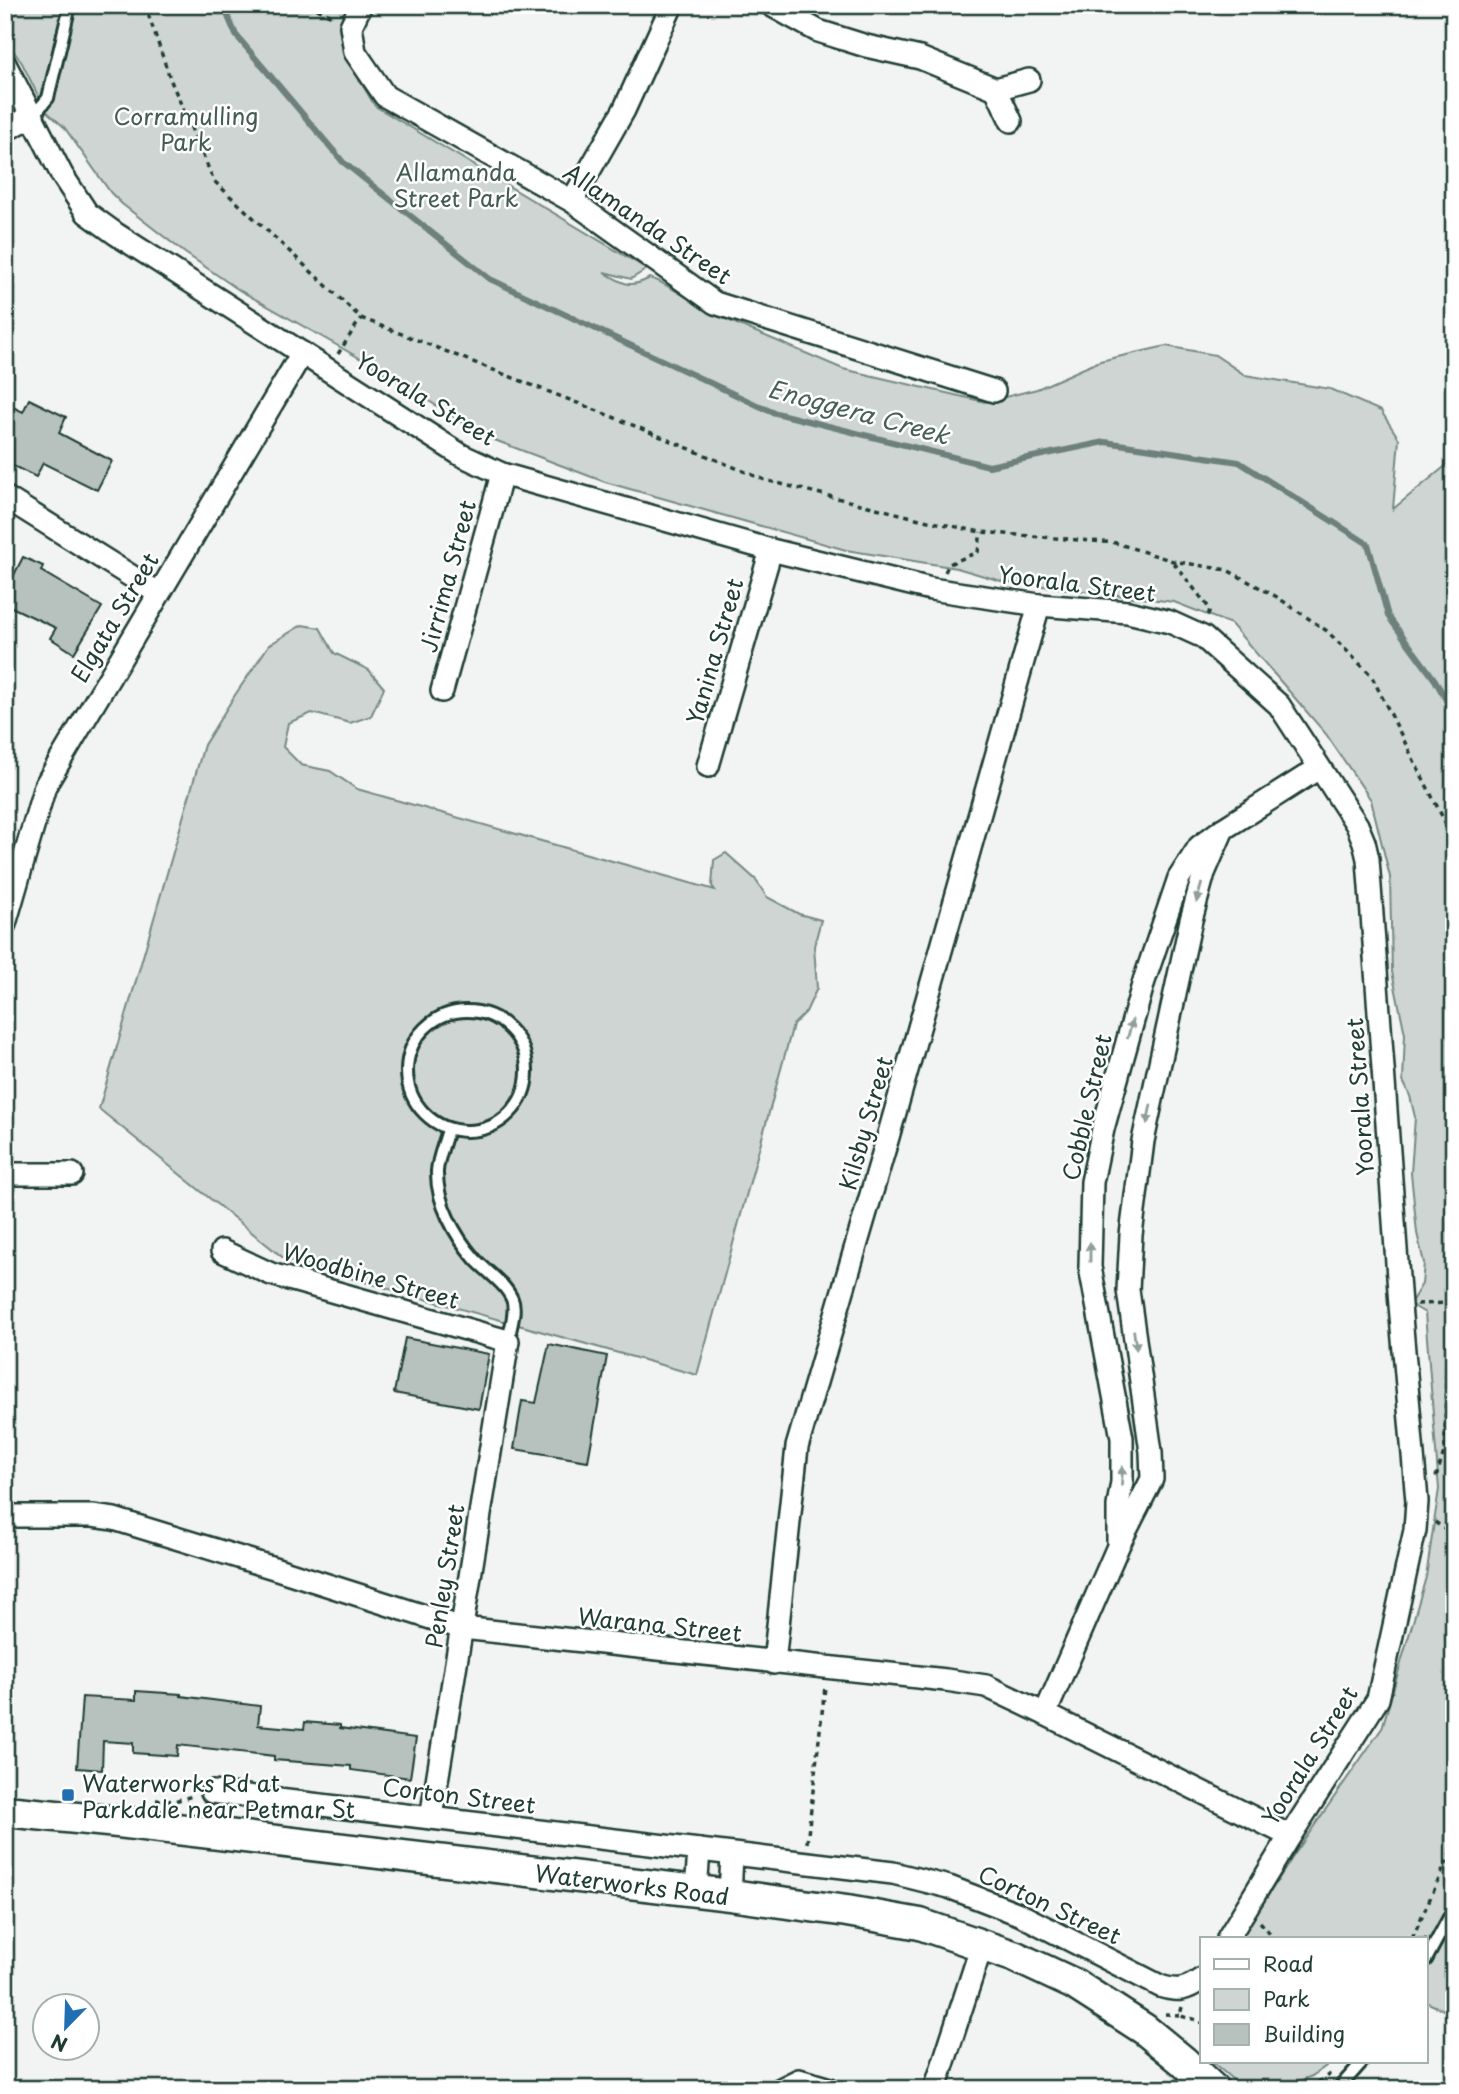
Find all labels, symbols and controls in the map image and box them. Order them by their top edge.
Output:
park label: Corramulling Park [114,98,258,159]
park label: Allamanda Street Park [393,154,519,215]
street label: Allamanda Street [557,154,739,292]
street label: Yoorala Street [349,342,503,454]
water label: Enoggera Creek [764,370,955,453]
street label: Jirrima Street [410,496,484,656]
street label: Elgata Street [61,545,167,689]
street label: Yoorala Street [996,556,1158,610]
street label: Yanina Street [676,574,752,728]
one-way arrow [1193,882,1203,903]
street label: Yoorala Street [1336,1017,1382,1177]
one-way arrow [1126,1019,1136,1040]
street label: Cobble Street [1052,1030,1120,1184]
street label: Kilsby Street [829,1052,901,1194]
one-way arrow [1143,1103,1154,1125]
street label: Woodbine Street [278,1233,464,1317]
one-way arrow [1084,1241,1096,1263]
one-way arrow [1129,1329,1140,1351]
one-way arrow [1116,1465,1127,1487]
street label: Penley Street [415,1501,473,1651]
street label: Warana Street [576,1598,744,1650]
street label: Yoorala Street [1252,1679,1366,1831]
place label: Waterworks Rd at Parkdale near Petmar St [82,1765,355,1826]
street label: Corton Street [380,1768,538,1822]
marker: Waterworks Rd at Parkdale near Petmar St [60,1787,76,1803]
street label: Waterworks Road [533,1855,731,1913]
street label: Corton Street [973,1856,1127,1952]
legend [1200,1937,1428,2062]
text: Road [1263,1947,1314,1979]
text: Park [1263,1982,1310,2014]
north arrow [32,1993,102,2062]
text: Building [1263,2017,1345,2049]
text: N [47,2028,71,2059]

